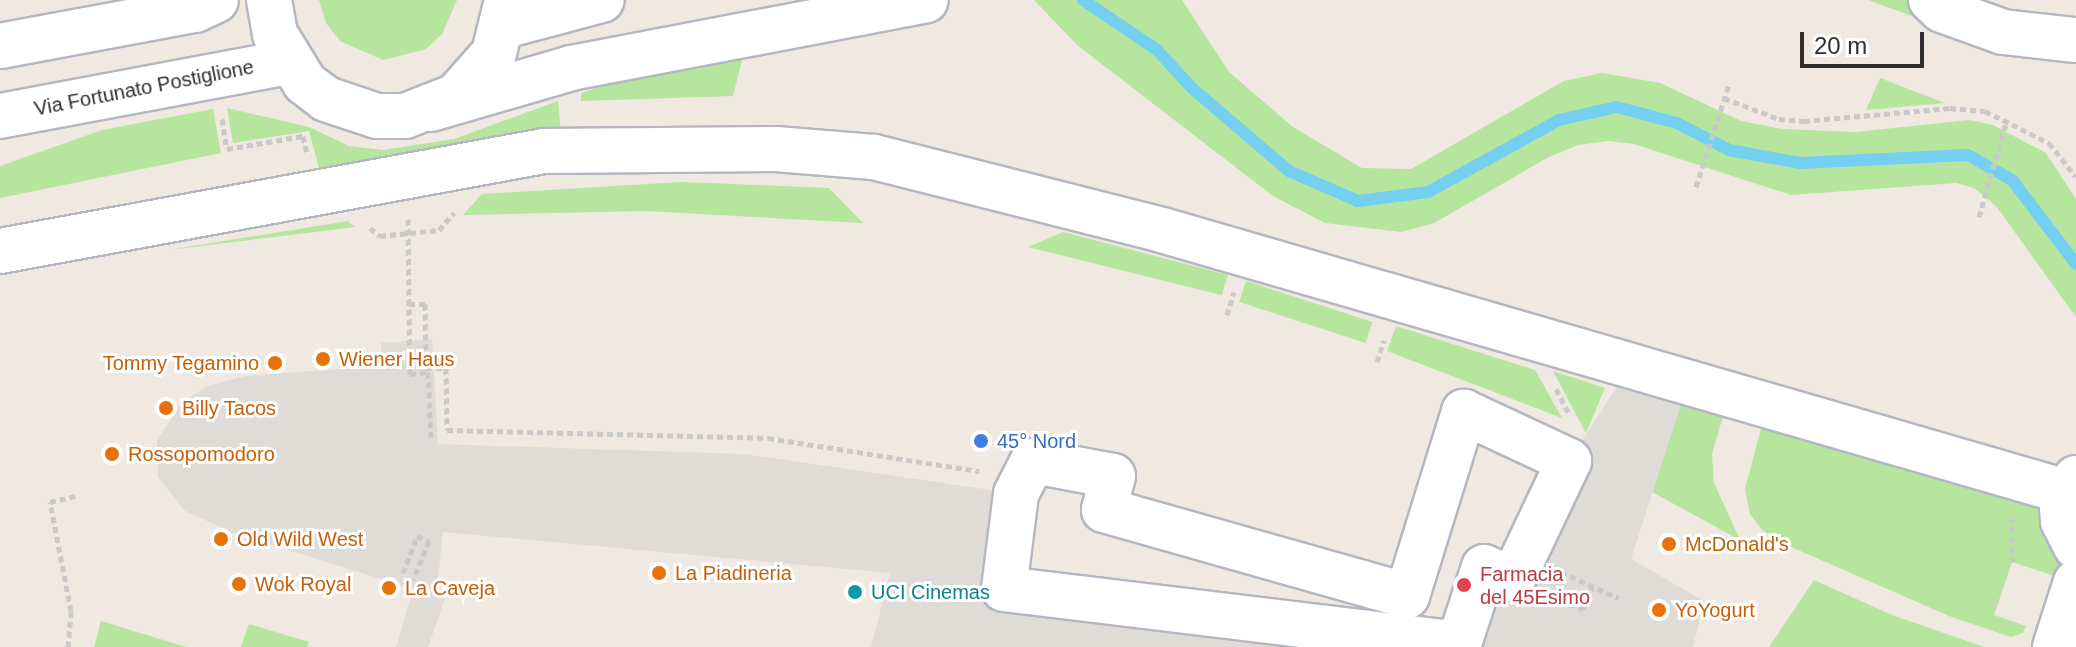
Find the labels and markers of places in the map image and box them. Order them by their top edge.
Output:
place label: Wiener Haus [339,347,455,371]
marker: Wiener Haus [314,350,332,368]
place label: Tommy Tegamino [102,351,259,375]
marker: Tommy Tegamino [266,354,284,372]
place label: Billy Tacos [182,396,276,420]
marker: Billy Tacos [157,399,175,417]
place label: 45° Nord [997,429,1076,453]
marker: 45° Nord [972,432,990,450]
place label: Rossopomodoro [128,442,275,466]
marker: Rossopomodoro [103,445,121,463]
place label: Old Wild West [237,527,363,551]
marker: Old Wild West [212,530,230,548]
place label: McDonald's [1685,532,1789,556]
marker: McDonald's [1660,535,1678,553]
place label: La Piadineria [675,561,792,585]
place label: Farmacia del 45Esimo [1480,562,1590,609]
marker: La Piadineria [650,564,668,582]
place label: Wok Royal [255,572,351,596]
marker: Wok Royal [230,575,248,593]
place label: La Caveja [405,576,495,600]
marker: Farmacia del 45Esimo [1455,576,1473,594]
marker: La Caveja [380,579,398,597]
place label: UCI Cinemas [871,580,990,604]
marker: UCI Cinemas [846,583,864,601]
place label: YoYogurt [1675,598,1755,622]
marker: YoYogurt [1650,601,1668,619]

